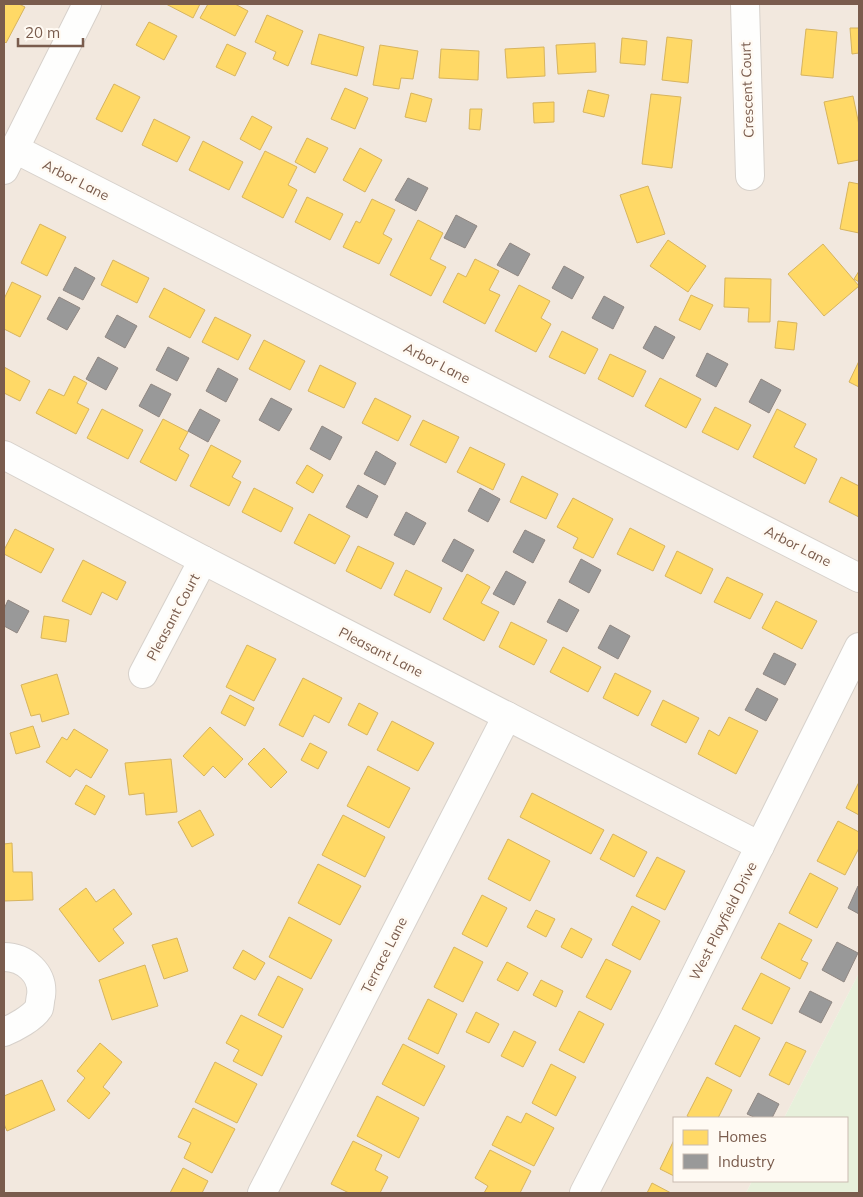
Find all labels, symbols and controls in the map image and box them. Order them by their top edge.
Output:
scale bar [18,15,82,47]
text: 20 m [25,23,60,42]
street label: Crescent Court [736,42,758,138]
street label: Arbor Lane [40,156,112,204]
street label: Arbor Lane [401,339,473,387]
street label: Arbor Lane [762,522,834,570]
street label: Pleasant Court [143,570,204,664]
street label: Pleasant Lane [336,623,426,681]
street label: West Playfield Drive [685,859,761,983]
street label: Terrace Lane [357,914,411,996]
legend [673,1117,848,1182]
text: Homes [718,1127,767,1146]
text: Industry [718,1152,775,1171]

